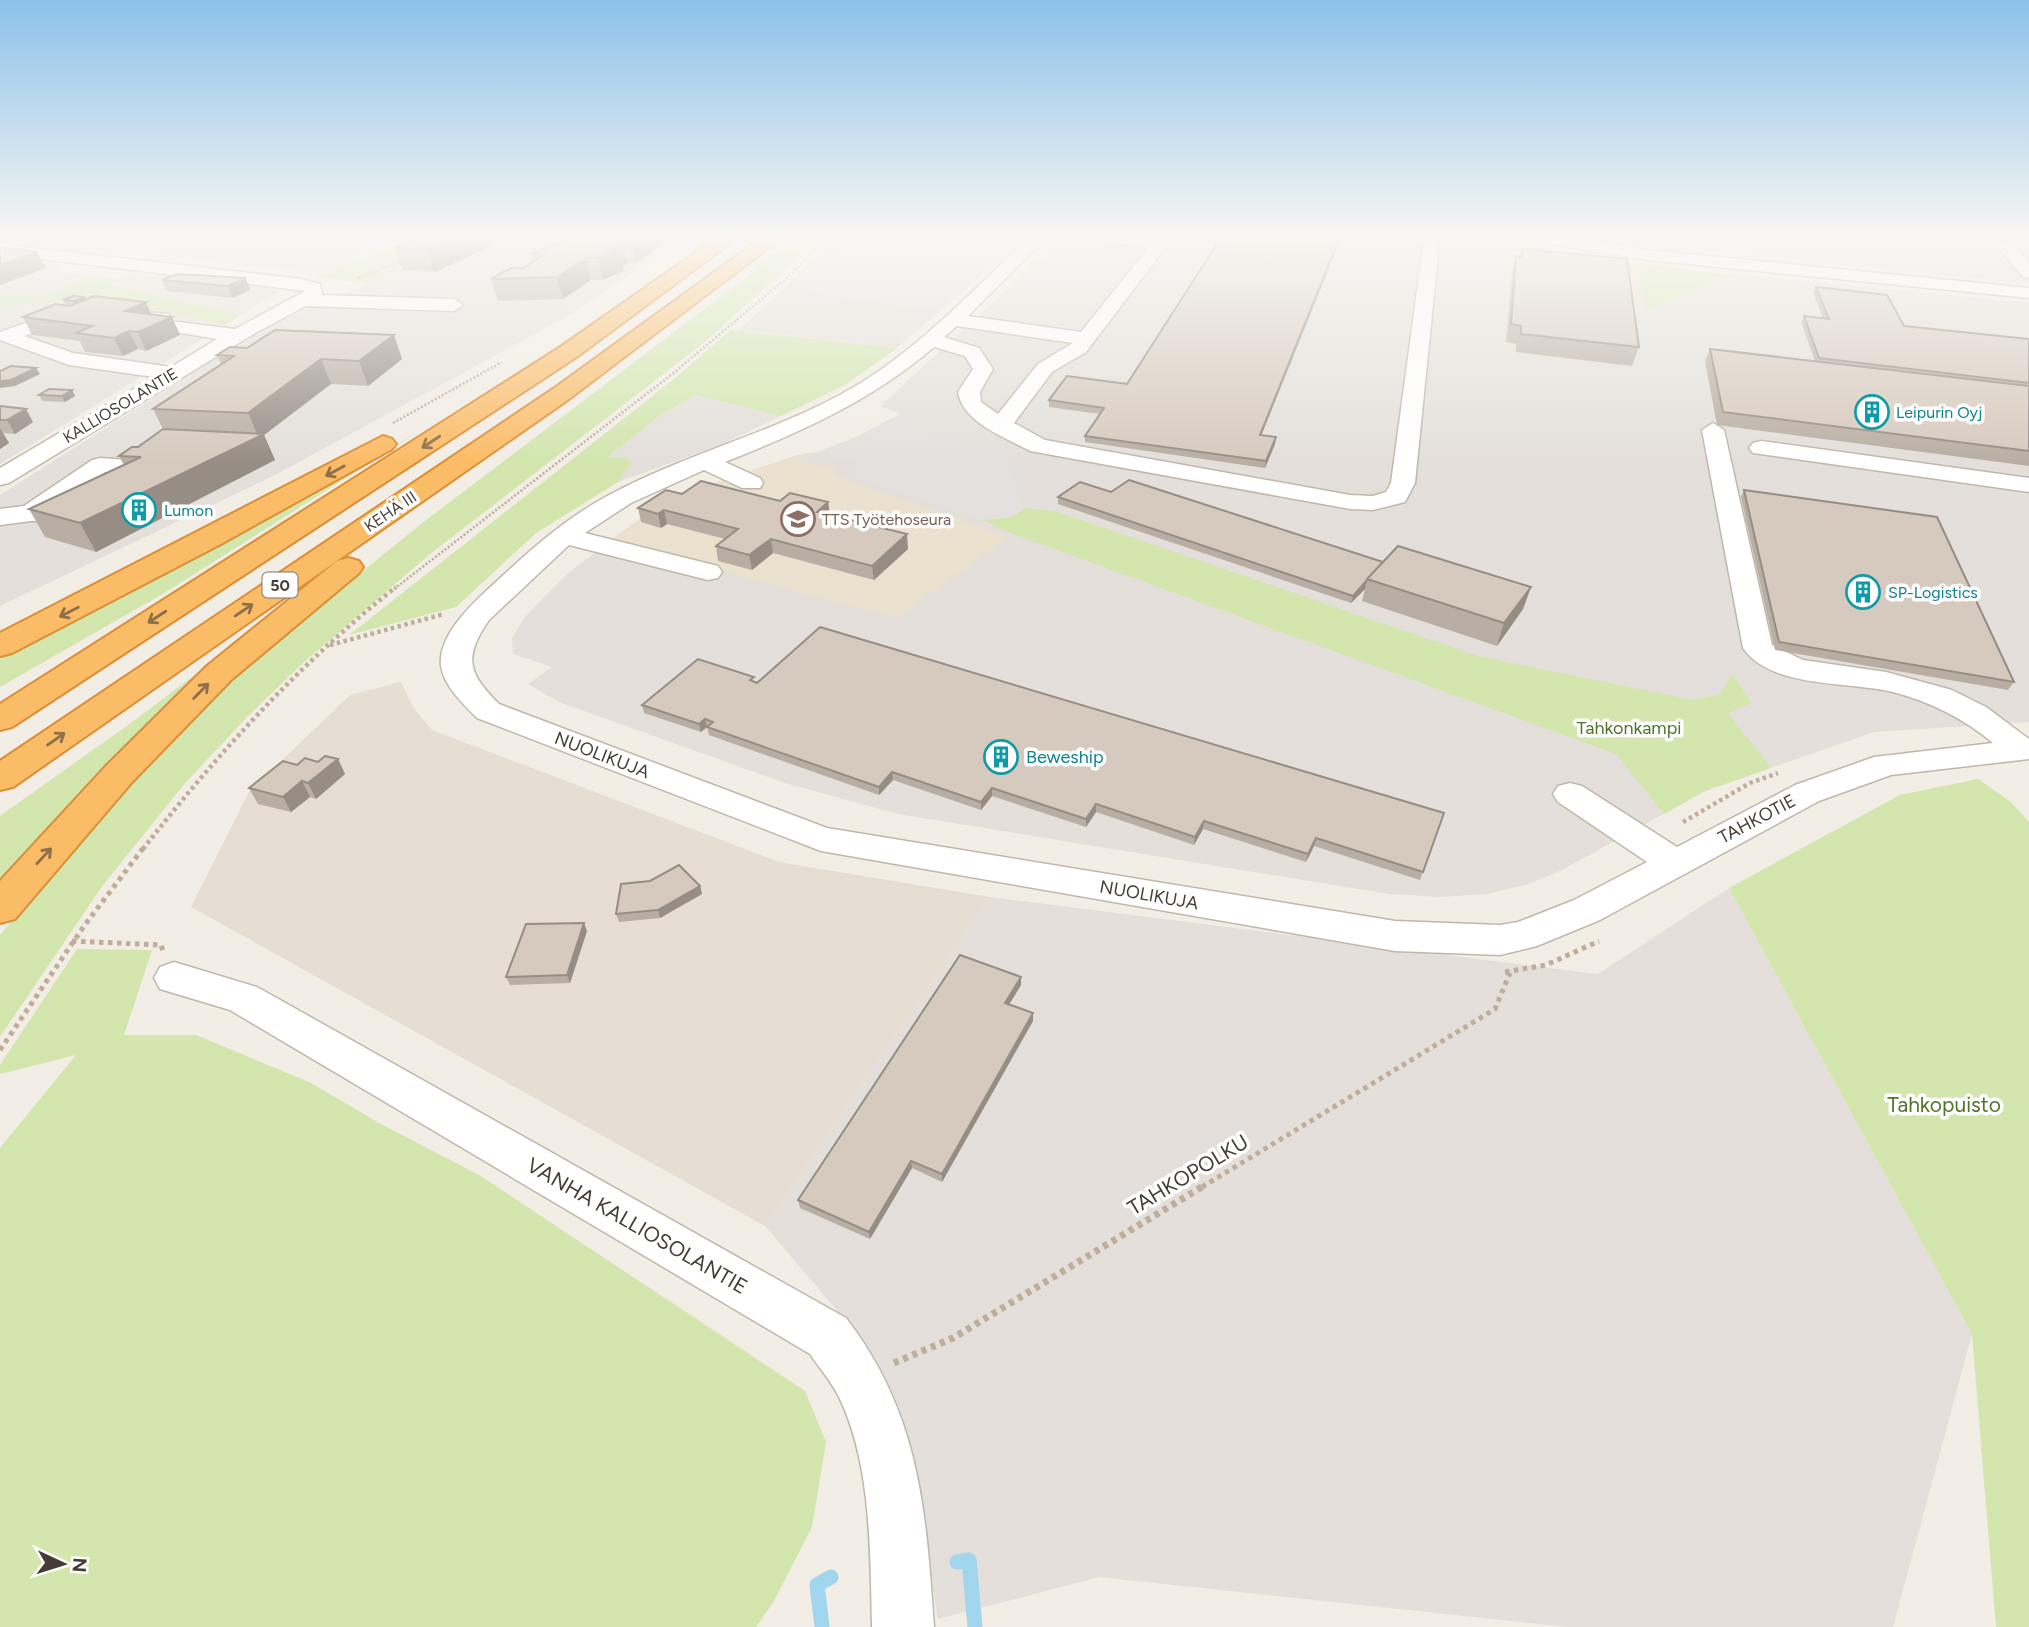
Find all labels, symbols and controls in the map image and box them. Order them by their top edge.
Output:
street label: KALLIOSOLANTIE [59,364,181,447]
building icon: Leipurin Oyj [1853,393,1891,431]
place label: Leipurin Oyj [1896,403,1982,422]
one-way arrow [421,435,441,449]
one-way arrow [325,464,345,478]
street label: KEHÄ III [360,487,420,536]
building icon: Lumon [120,491,158,529]
school or university icon: TTS Työtehoseura [779,500,817,538]
place label: Lumon [164,501,213,520]
place label: TTS Työtehoseura [822,510,951,529]
road number: 50 [262,572,298,598]
building icon: SP-Logistics [1844,573,1882,611]
place label: SP-Logistics [1888,583,1978,602]
one-way arrow [234,603,253,617]
one-way arrow [59,605,80,619]
one-way arrow [147,611,167,625]
one-way arrow [192,683,209,700]
park label: Tahkonkampi [1577,717,1681,739]
street label: NUOLIKUJA [551,727,653,783]
one-way arrow [46,732,65,746]
building icon: Beweship [982,738,1020,776]
place label: Beweship [1026,746,1104,768]
street label: TAHKOTIE [1714,789,1800,849]
one-way arrow [35,848,52,865]
street label: NUOLIKUJA [1098,875,1200,915]
park label: Tahkopuisto [1887,1092,2001,1117]
street label: TAHKOPOLKU [1123,1129,1253,1220]
street label: VANHA KALLIOSOLANTIE [523,1152,752,1299]
north arrow [28,1529,98,1599]
text: N [67,1557,91,1573]

